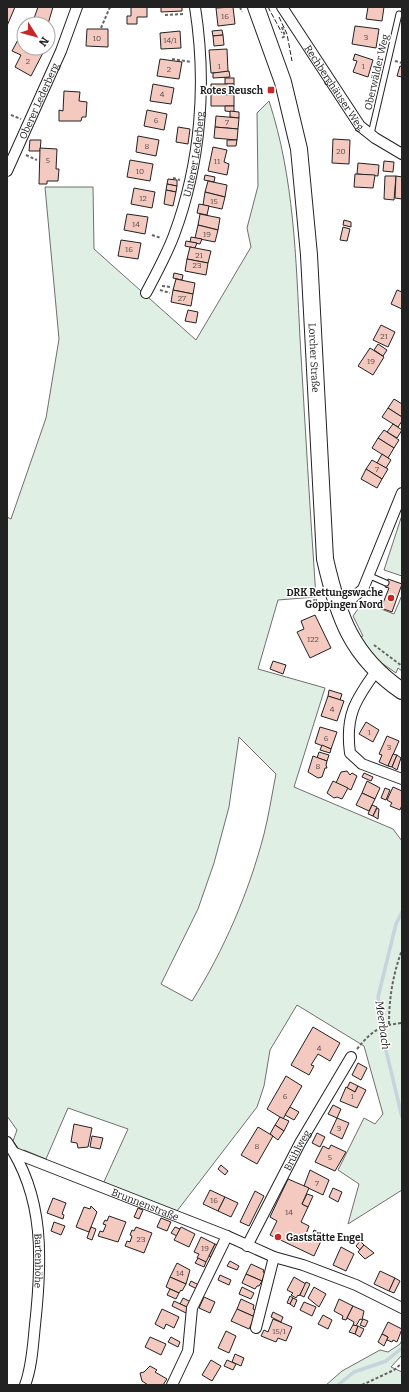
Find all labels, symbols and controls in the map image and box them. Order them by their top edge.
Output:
house number: 16 [221,12,229,21]
north arrow [16,16,56,56]
street label: Oberwälder Weg [362,33,392,111]
house number: 3 [364,33,369,42]
text: N [36,34,51,49]
house number: 10 [93,34,101,43]
house number: 14/1 [163,36,178,45]
street label: Rechberghäuser Weg [302,43,366,134]
house number: 2 [26,57,30,66]
street label: Oberer Lederberg [17,61,62,141]
house number: 1 [217,62,221,71]
house number: 1 [361,62,365,71]
house number: 2 [167,65,171,74]
place label: Rotes Reusch [200,85,264,97]
marker: Rotes Reusch [266,85,276,95]
house number: 4 [160,90,165,99]
street label: Unterer Lederberg [181,111,207,198]
house number: 6 [154,116,159,125]
house number: 7 [225,118,229,127]
house number: 8 [145,142,150,151]
house number: 20 [336,147,346,156]
house number: 5 [46,156,50,165]
house number: 11 [214,157,221,166]
house number: 10 [136,167,144,176]
house number: 12 [139,194,147,203]
house number: 15 [210,197,218,206]
house number: 14 [132,220,140,229]
house number: 19 [203,230,211,239]
house number: 16 [125,245,133,254]
house number: 21 [195,251,204,260]
house number: 23 [193,261,202,270]
house number: 27 [178,294,186,303]
street label: Lorcher Straße [306,323,321,393]
house number: 21 [380,332,389,341]
house number: 19 [367,357,375,366]
house number: 7 [375,465,379,474]
place label: DRK Rettungswache Göppingen Nord [287,587,384,611]
marker: DRK Rettungswache Göppingen Nord [386,593,396,603]
house number: 122 [307,635,319,644]
house number: 4 [330,705,335,714]
house number: 1 [367,728,371,737]
house number: 6 [324,734,329,743]
house number: 3 [387,743,392,752]
house number: 8 [316,762,321,771]
water label: Meerbach [373,1000,392,1050]
house number: 4 [317,1044,322,1053]
house number: 6 [283,1092,288,1101]
house number: 1 [350,1092,354,1101]
house number: 3 [337,1124,342,1133]
street label: Brühlweg [282,1128,314,1173]
house number: 8 [255,1142,260,1151]
house number: 5 [328,1153,332,1162]
house number: 7 [315,1179,319,1188]
street label: Brunnenstraße [110,1186,180,1224]
house number: 16 [210,1196,218,1205]
house number: 14 [285,1208,293,1217]
marker: Gaststätte Engel [273,1232,283,1242]
place label: Gaststätte Engel [286,1232,364,1244]
street label: Bartenhöhe [31,1233,44,1289]
house number: 23 [137,1235,146,1244]
house number: 19 [201,1244,209,1253]
house number: 14 [176,1269,184,1278]
house number: 15/1 [272,1327,286,1336]

